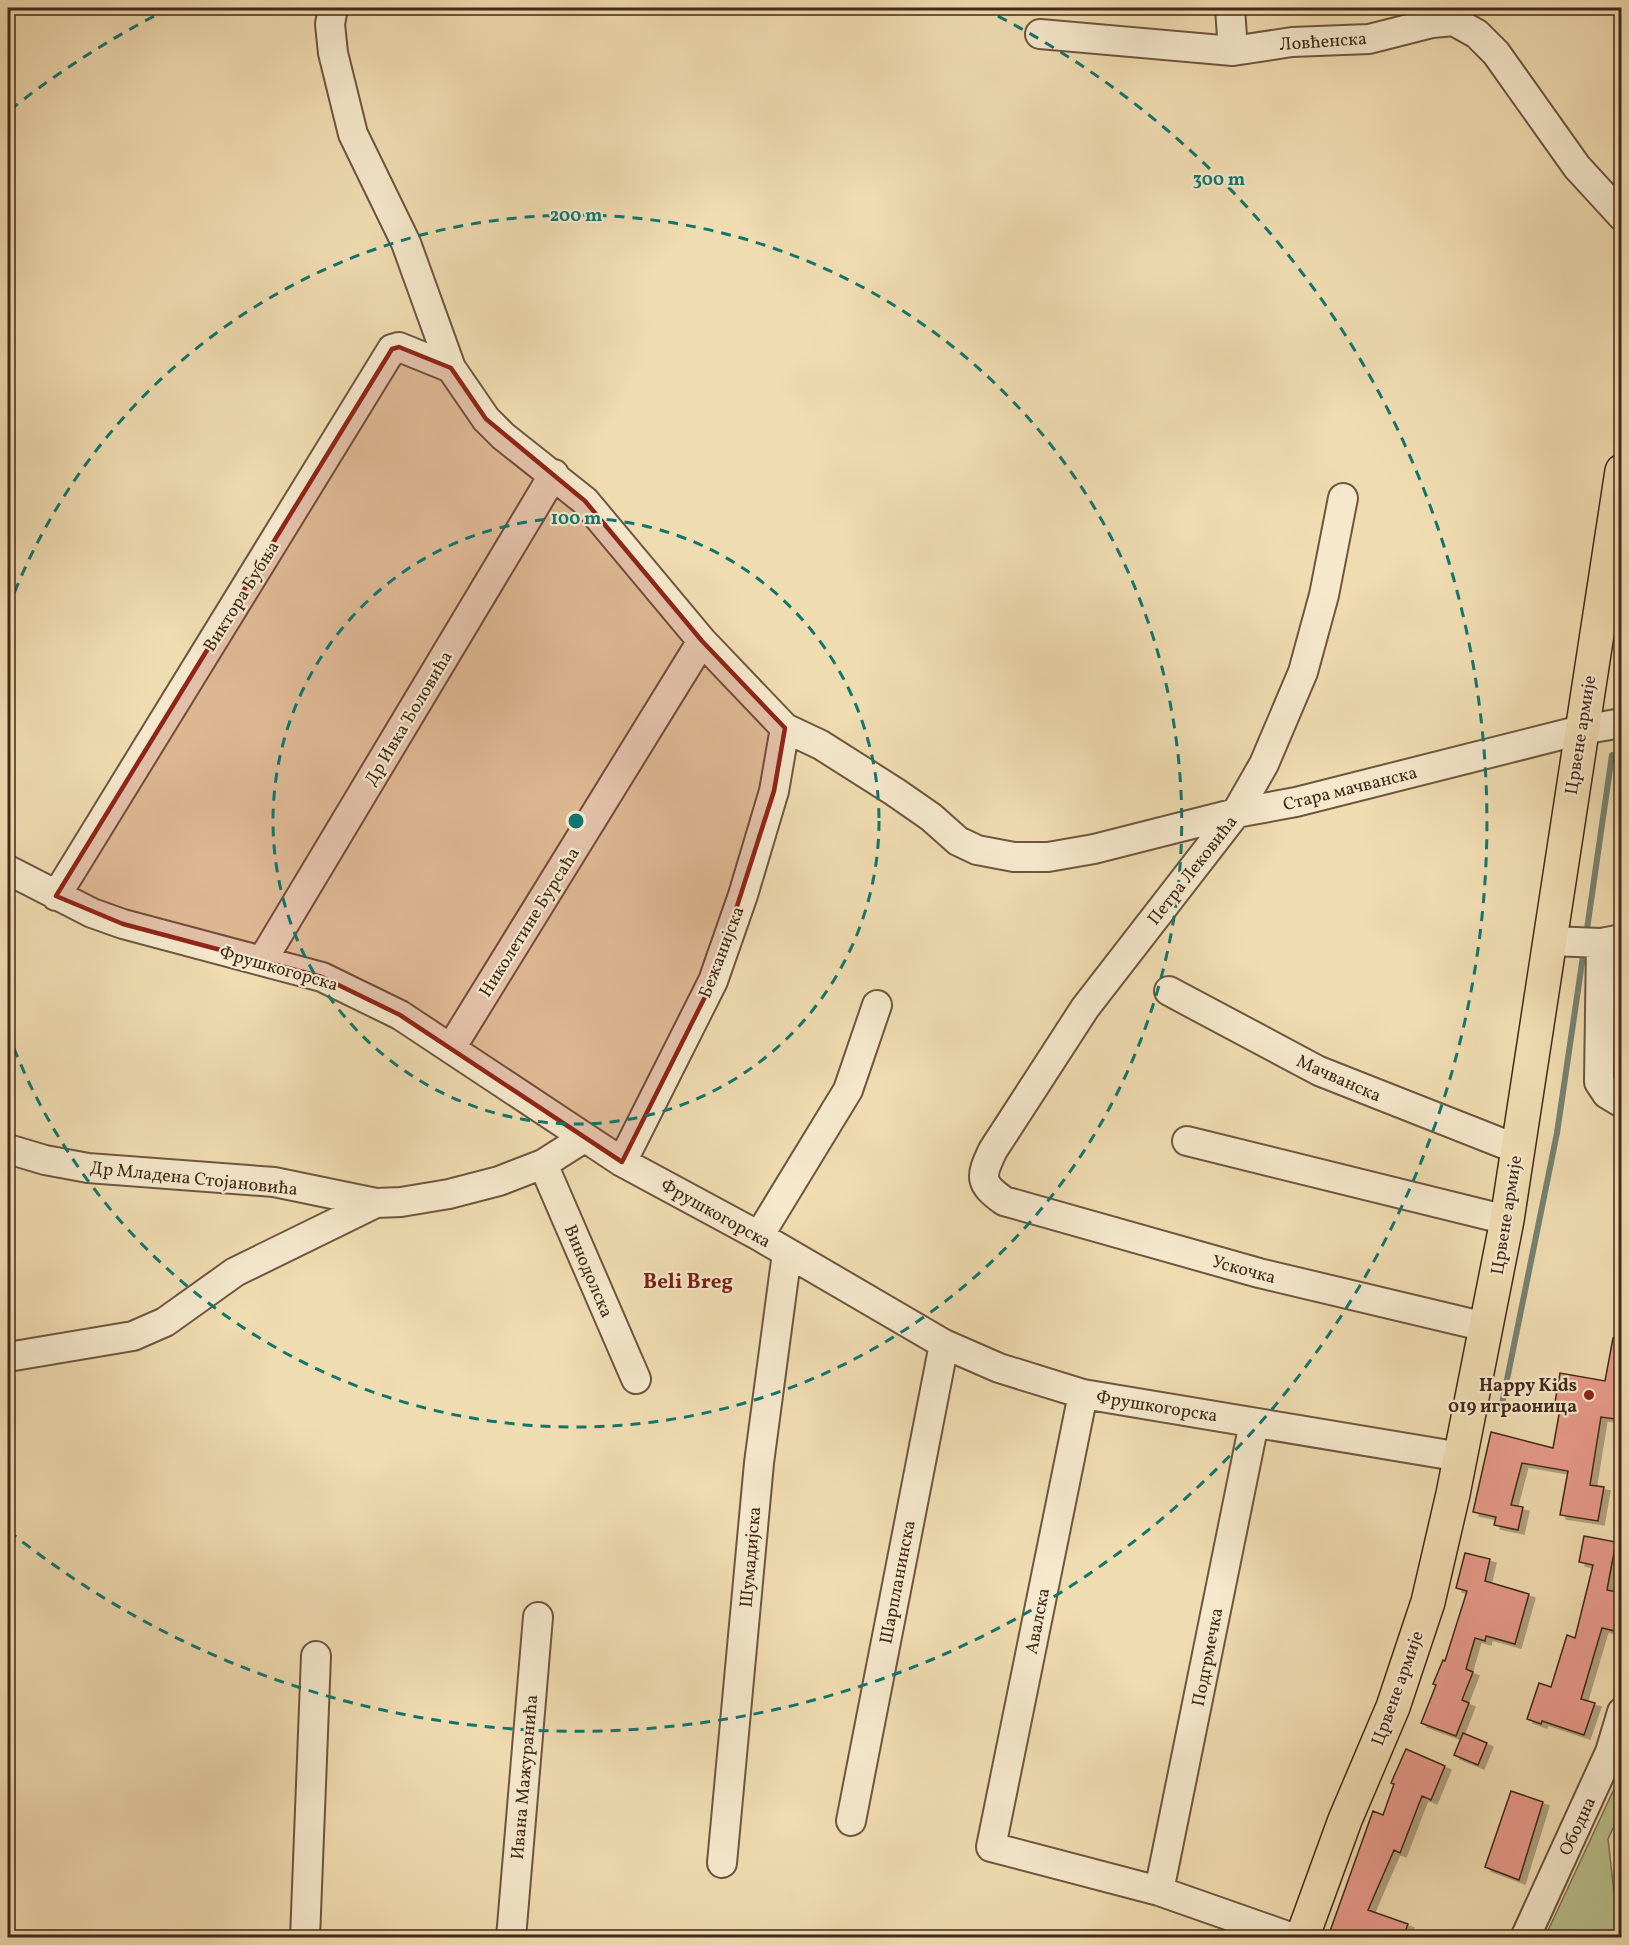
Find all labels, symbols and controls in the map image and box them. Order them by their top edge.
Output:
street label: Ловћенска [1279,27,1368,58]
text: 300 m [1193,168,1245,193]
text: 200 m [550,204,602,229]
text: 100 m [551,507,601,532]
street label: Виктора Бубња [198,537,286,657]
street label: Др Ивка Ђоловића [359,647,459,791]
street label: Црвене армије [1560,674,1603,797]
street label: Стара мачванска [1281,761,1420,818]
centre of rings [566,811,586,831]
street label: Петра Лековића [1142,811,1244,931]
street label: Николетине Бурсаћа [474,843,587,1003]
street label: Бежанијска [693,903,751,1002]
street label: Фрушкогорска [216,941,341,998]
street label: Мачванска [1292,1050,1385,1109]
street label: Црвене армије [1486,1154,1529,1277]
street label: Др Младена Стојановића [89,1156,299,1203]
street label: Фрушкогорска [656,1174,775,1255]
street label: Винодолска [557,1221,618,1322]
street label: Ускочка [1209,1250,1278,1291]
district label: Beli Breg [643,1268,733,1297]
place label: Happy Kids 019 играоница [1448,1374,1577,1420]
street label: Фрушкогорска [1094,1386,1219,1429]
marker: Happy Kids 019 играоница [1582,1388,1596,1402]
street label: Шумадијска [735,1506,768,1609]
street label: Шарпланинска [874,1518,923,1646]
street label: Авалска [1020,1586,1057,1657]
street label: Подгрмечка [1187,1606,1230,1709]
street label: Црвене армије [1366,1628,1431,1749]
street label: Ивана Мажуранића [506,1694,545,1861]
street label: Ободна [1554,1793,1603,1860]

